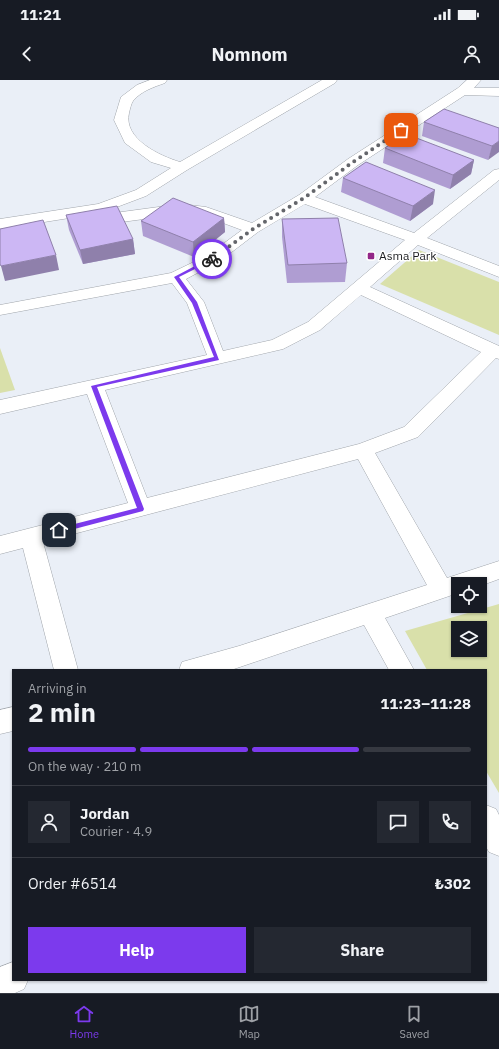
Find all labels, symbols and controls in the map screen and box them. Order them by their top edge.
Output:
text: 11:21 [20,5,61,24]
icon: back [16,43,38,65]
text: Nomnom [211,43,288,66]
icon: person [461,43,483,65]
pin [384,113,418,147]
icon: bag [390,119,412,141]
courier [192,239,232,279]
icon: bike [201,248,223,270]
place label: Asma Park [379,248,437,263]
marker: Asma Park [366,251,376,261]
pin [42,513,76,547]
icon: home [48,519,70,541]
map controls [451,577,487,657]
button: locate [451,577,487,613]
button: layers [451,621,487,657]
text: Arriving in [28,680,87,697]
text: 11:23–11:28 [380,694,471,713]
text: 2 min [28,695,96,729]
text: On the way · 210 m [28,758,141,775]
button: person [28,801,70,843]
button: chat [377,801,419,843]
button: phone [429,801,471,843]
text: Jordan [80,804,129,823]
text: Courier · 4.9 [80,823,152,840]
text: Order #6514 [28,874,117,893]
text: ₺302 [435,874,471,893]
button: Help [28,927,246,973]
button: Share [254,927,471,973]
tab: Home [70,1003,99,1041]
tab: Map [238,1003,260,1041]
tab: Saved [399,1003,429,1041]

